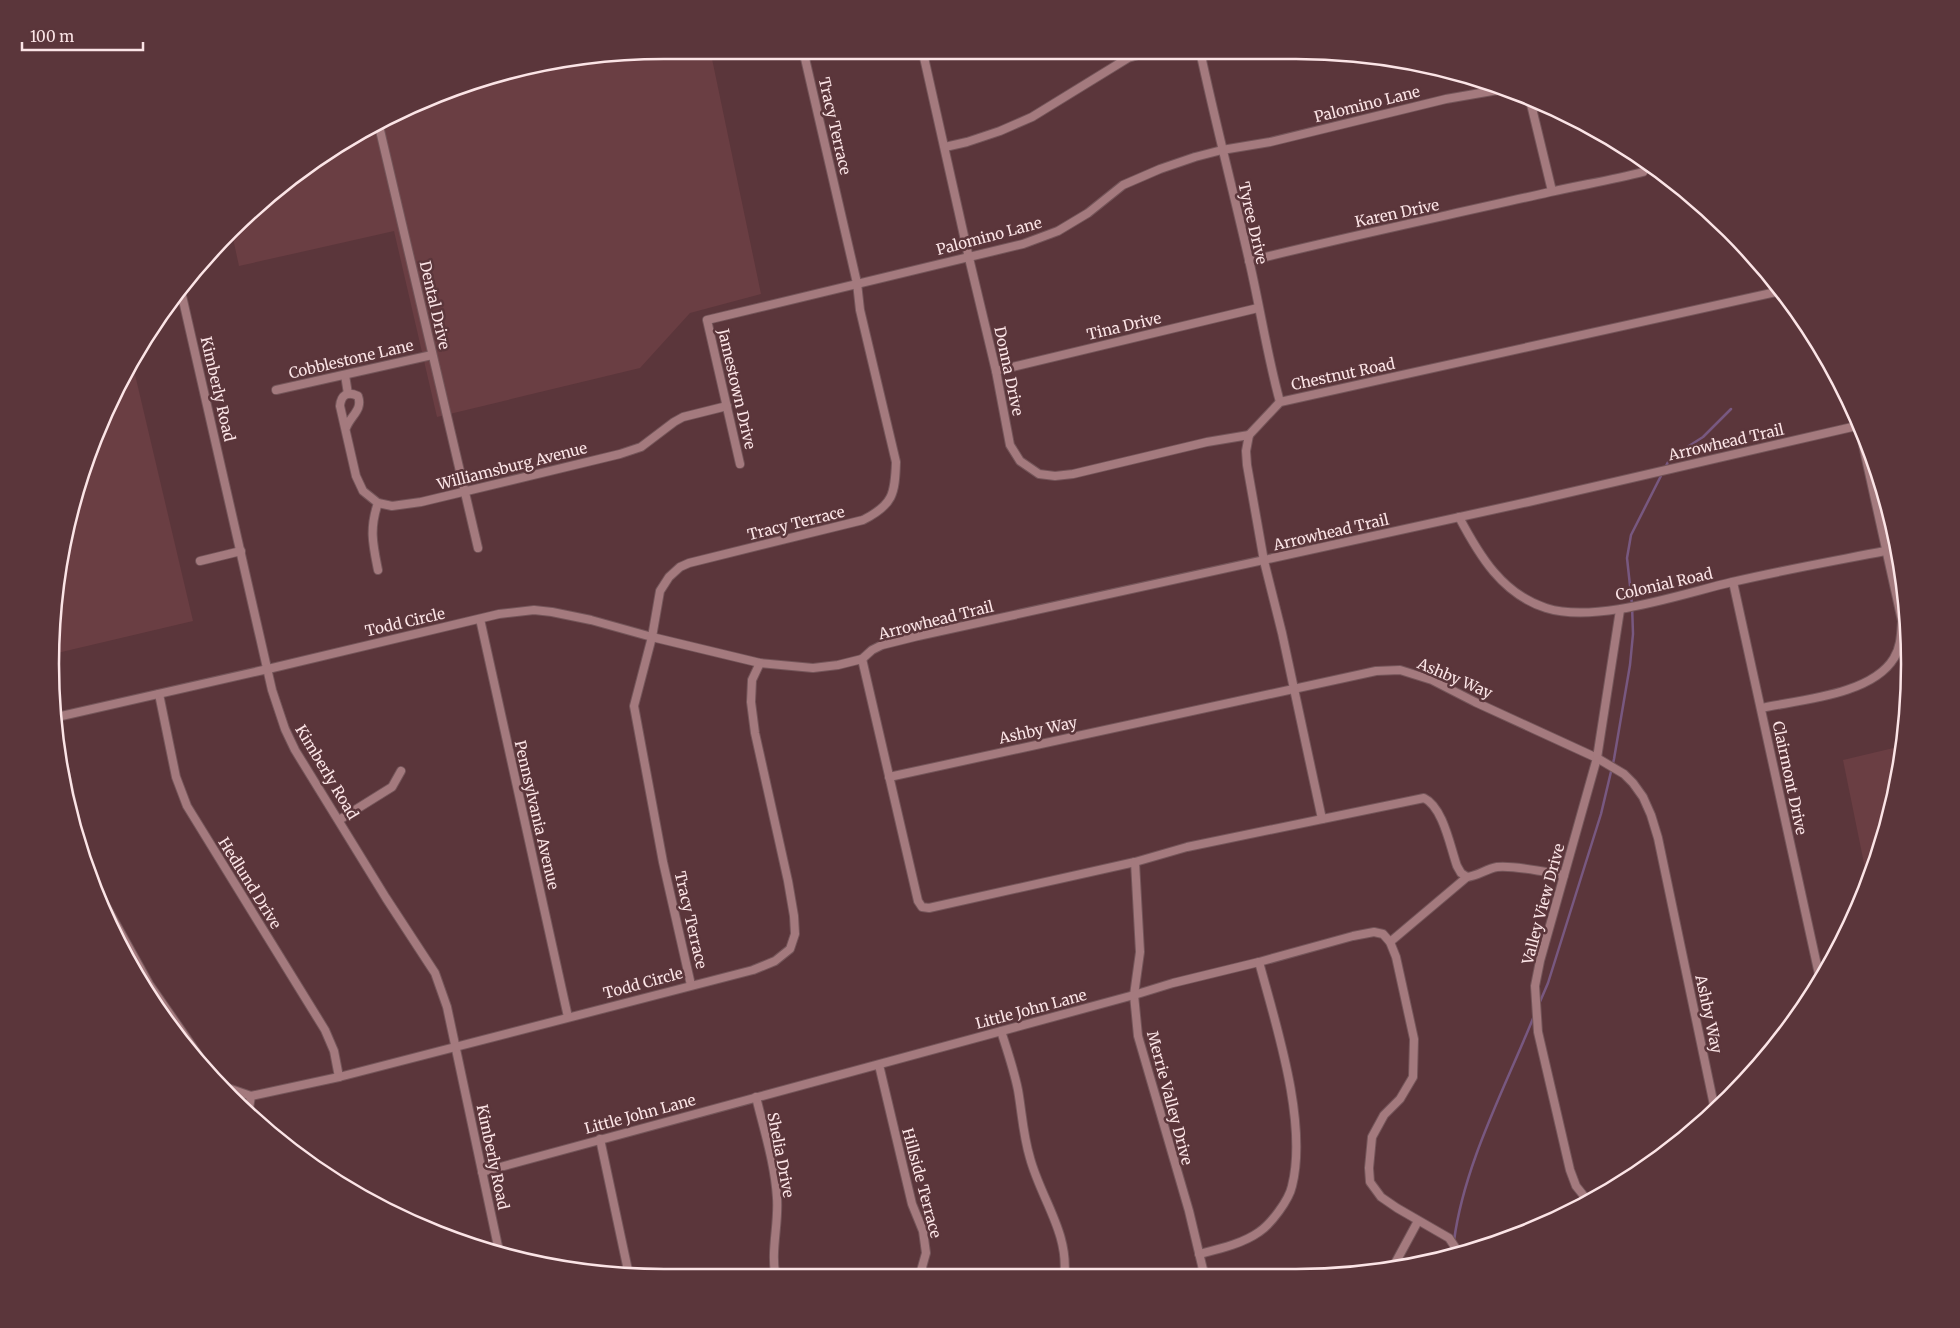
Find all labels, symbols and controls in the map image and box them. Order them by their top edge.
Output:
scale bar [22,20,144,52]
text: 100 m [30,27,74,46]
street label: Tracy Terrace [815,75,855,177]
street label: Palomino Lane [1312,82,1422,126]
street label: Tyree Drive [1234,180,1272,266]
street label: Karen Drive [1353,195,1441,231]
street label: Palomino Lane [934,213,1044,259]
street label: Dental Drive [416,259,454,351]
street label: Tina Drive [1085,308,1163,344]
street label: Donna Drive [990,325,1028,418]
street label: Jamestown Drive [714,326,760,451]
street label: Kimberly Road [197,335,239,443]
street label: Cobblestone Lane [287,335,415,383]
street label: Chestnut Road [1289,354,1397,394]
street label: Arrowhead Trail [1665,419,1786,465]
street label: Williamsburg Avenue [434,438,589,494]
street label: Tracy Terrace [745,502,847,544]
street label: Arrowhead Trail [1270,509,1391,555]
street label: Colonial Road [1614,564,1714,604]
street label: Arrowhead Trail [876,596,996,644]
street label: Todd Circle [363,604,447,640]
street label: Ashby Way [1414,653,1496,702]
street label: Ashby Way [996,712,1079,748]
street label: Clairmont Drive [1769,719,1811,837]
street label: Kimberly Road [291,721,363,823]
street label: Pennsylvania Avenue [511,738,563,892]
street label: Hedlund Drive [214,834,286,932]
street label: Valley View Drive [1517,841,1568,968]
street label: Tracy Terrace [671,869,711,971]
street label: Todd Circle [601,963,685,1003]
street label: Ashby Way [1691,972,1727,1055]
street label: Little John Lane [973,985,1089,1033]
street label: Merrie Valley Drive [1143,1029,1197,1167]
street label: Little John Lane [582,1090,698,1138]
street label: Kimberly Road [473,1103,513,1211]
street label: Shelia Drive [763,1111,799,1199]
street label: Hillside Terrace [898,1126,946,1240]

